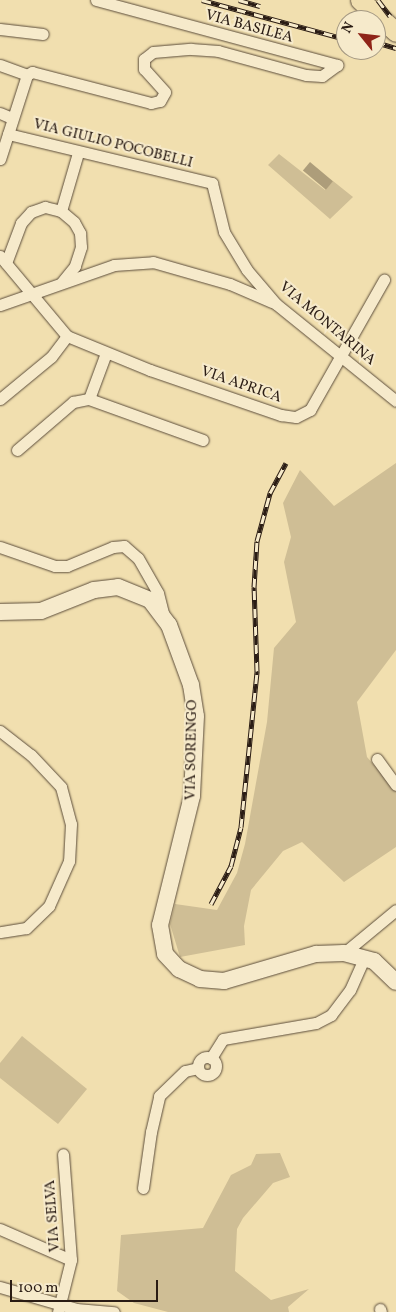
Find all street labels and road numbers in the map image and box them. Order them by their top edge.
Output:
street label: VIA BASILEA [203,7,295,47]
street label: VIA GIULIO POCOBELLI [31,115,195,173]
street label: VIA MONTARINA [275,278,379,370]
street label: VIA APRICA [198,363,284,407]
street label: VIA SORENGO [182,699,202,801]
street label: VIA SELVA [41,1179,65,1253]

